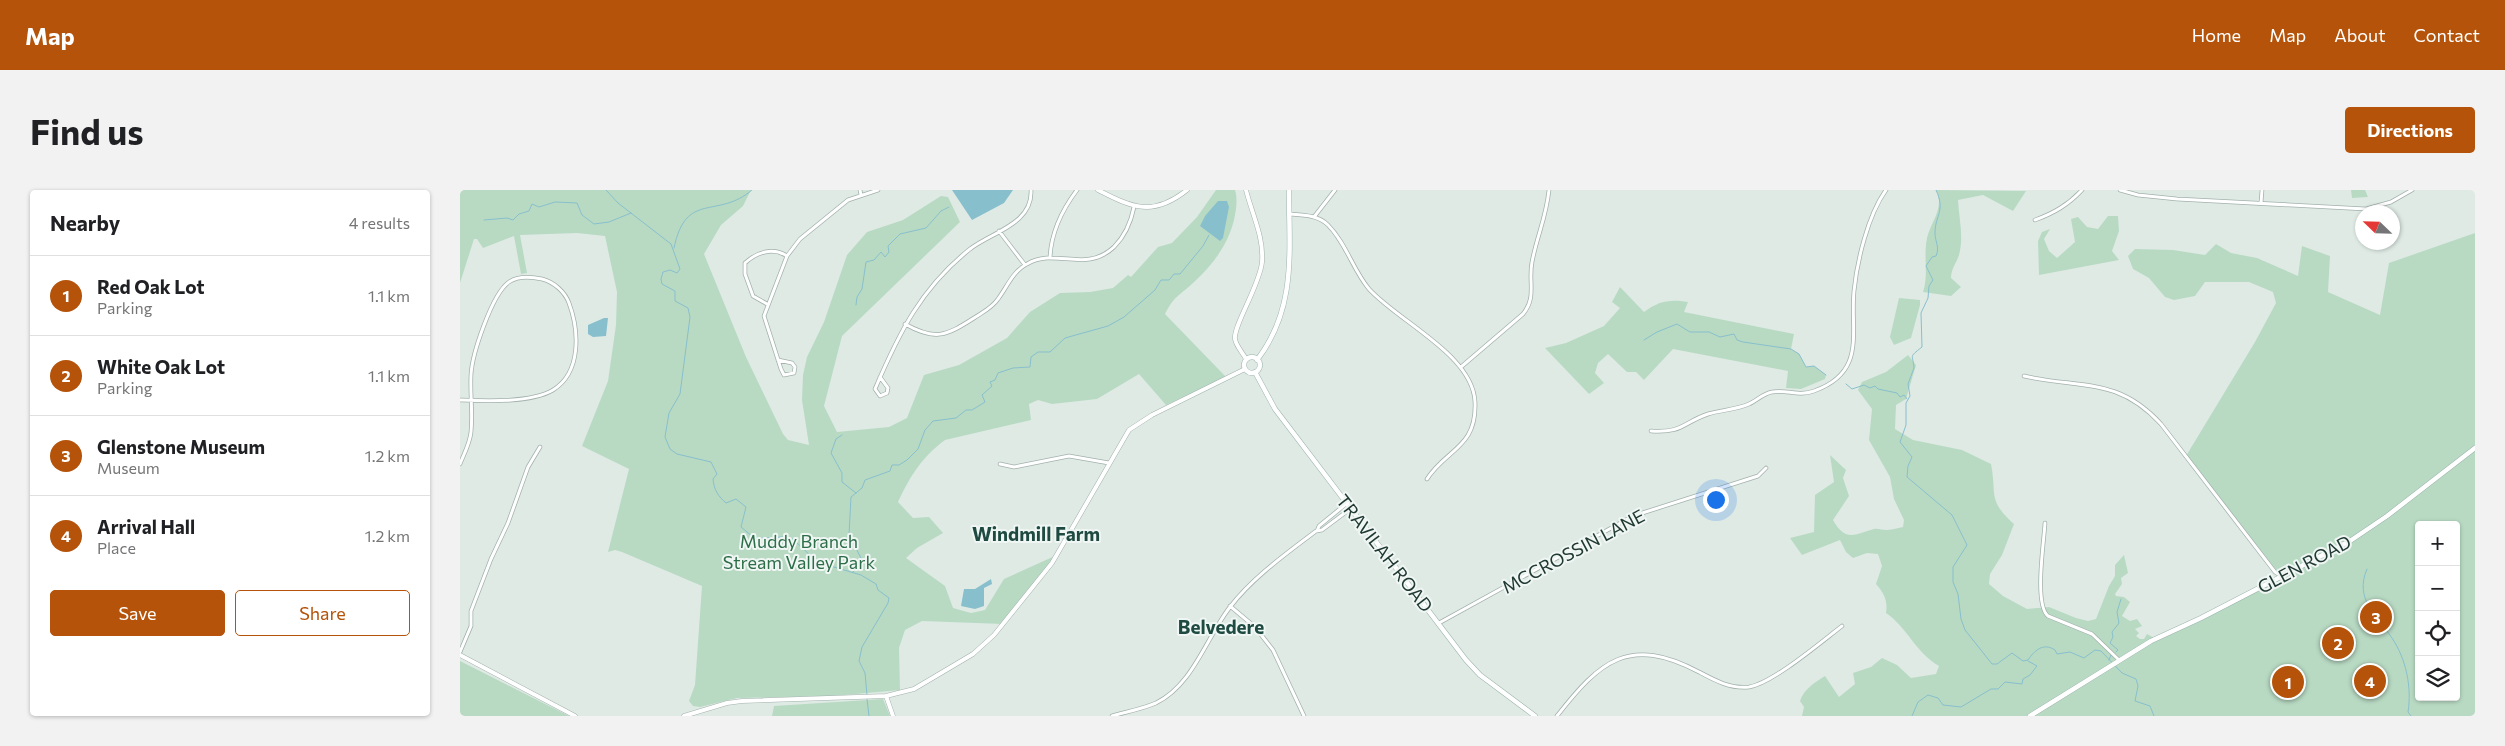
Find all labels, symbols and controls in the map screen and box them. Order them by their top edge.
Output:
text: Map [25,21,75,50]
text: Home [2192,24,2241,46]
text: Map [2269,24,2306,46]
text: About [2334,24,2386,46]
text: Contact [2414,24,2480,46]
button: Directions [2345,107,2475,153]
text: Find us [30,109,144,152]
north arrow [2355,205,2400,250]
text: Nearby [50,210,120,235]
text: 4 results [349,213,410,232]
text: Red Oak Lot [97,275,205,298]
text: 1 [62,286,70,305]
text: 1.1 km [368,286,410,305]
text: Parking [97,298,152,317]
text: White Oak Lot [97,355,225,378]
text: 2 [61,366,71,385]
text: 1.1 km [368,366,410,385]
text: Parking [97,378,152,397]
text: Glenstone Museum [97,435,265,458]
text: 3 [61,446,71,465]
text: 1.2 km [365,446,410,465]
text: Museum [97,458,160,477]
your location [1703,487,1729,513]
street label: TRAVILAH ROAD [1332,490,1438,616]
street label: MCCROSSIN LANE [1498,504,1648,598]
text: Arrival Hall [97,515,195,538]
map controls [2415,521,2460,701]
button: + [2415,521,2460,566]
district label: Windmill Farm [972,522,1100,545]
text: 4 [61,526,71,545]
text: 1.2 km [365,526,410,545]
park label: Muddy Branch Stream Valley Park [723,530,875,573]
street label: GLEN ROAD [2253,530,2355,598]
text: Place [97,538,136,557]
button: − [2415,566,2460,611]
button: Save [50,590,225,636]
button: Share [235,590,410,636]
pin: 3 [2360,598,2392,636]
button: locate [2415,611,2460,656]
district label: Belvedere [1178,615,1264,638]
pin: 2 [2322,624,2354,662]
button: layers [2415,656,2460,701]
pin: 4 [2354,662,2386,700]
pin: 1 [2272,663,2304,701]

